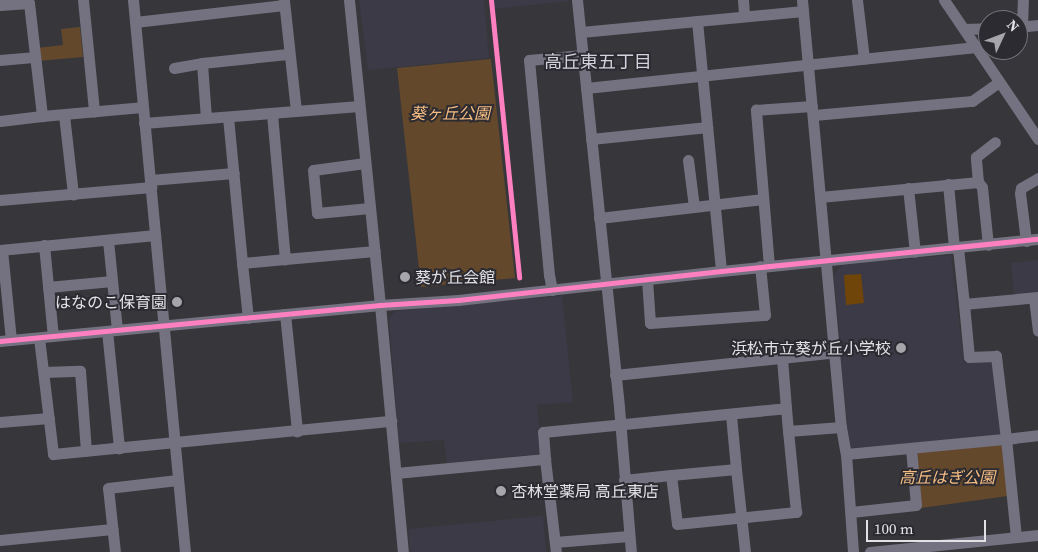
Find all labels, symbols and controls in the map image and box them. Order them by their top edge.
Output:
north arrow [978,10,1028,60]
text: N [1002,15,1024,36]
district label: 高丘東五丁目 [544,51,652,73]
park label: 葵ヶ丘公園 [410,103,490,123]
place label: 葵が丘会館 [415,267,495,287]
marker: 葵が丘会館 [399,271,411,283]
place label: はなのこ保育園 [55,292,167,312]
marker: はなのこ保育園 [171,296,183,308]
place label: 浜松市立葵が丘小学校 [731,338,891,358]
marker: 浜松市立葵が丘小学校 [895,342,907,354]
park label: 高丘はぎ公園 [899,467,995,487]
place label: 杏林堂薬局 高丘東店 [511,481,659,501]
marker: 杏林堂薬局 高丘東店 [495,485,507,497]
scale bar [868,510,988,542]
text: 100 m [874,518,914,539]

